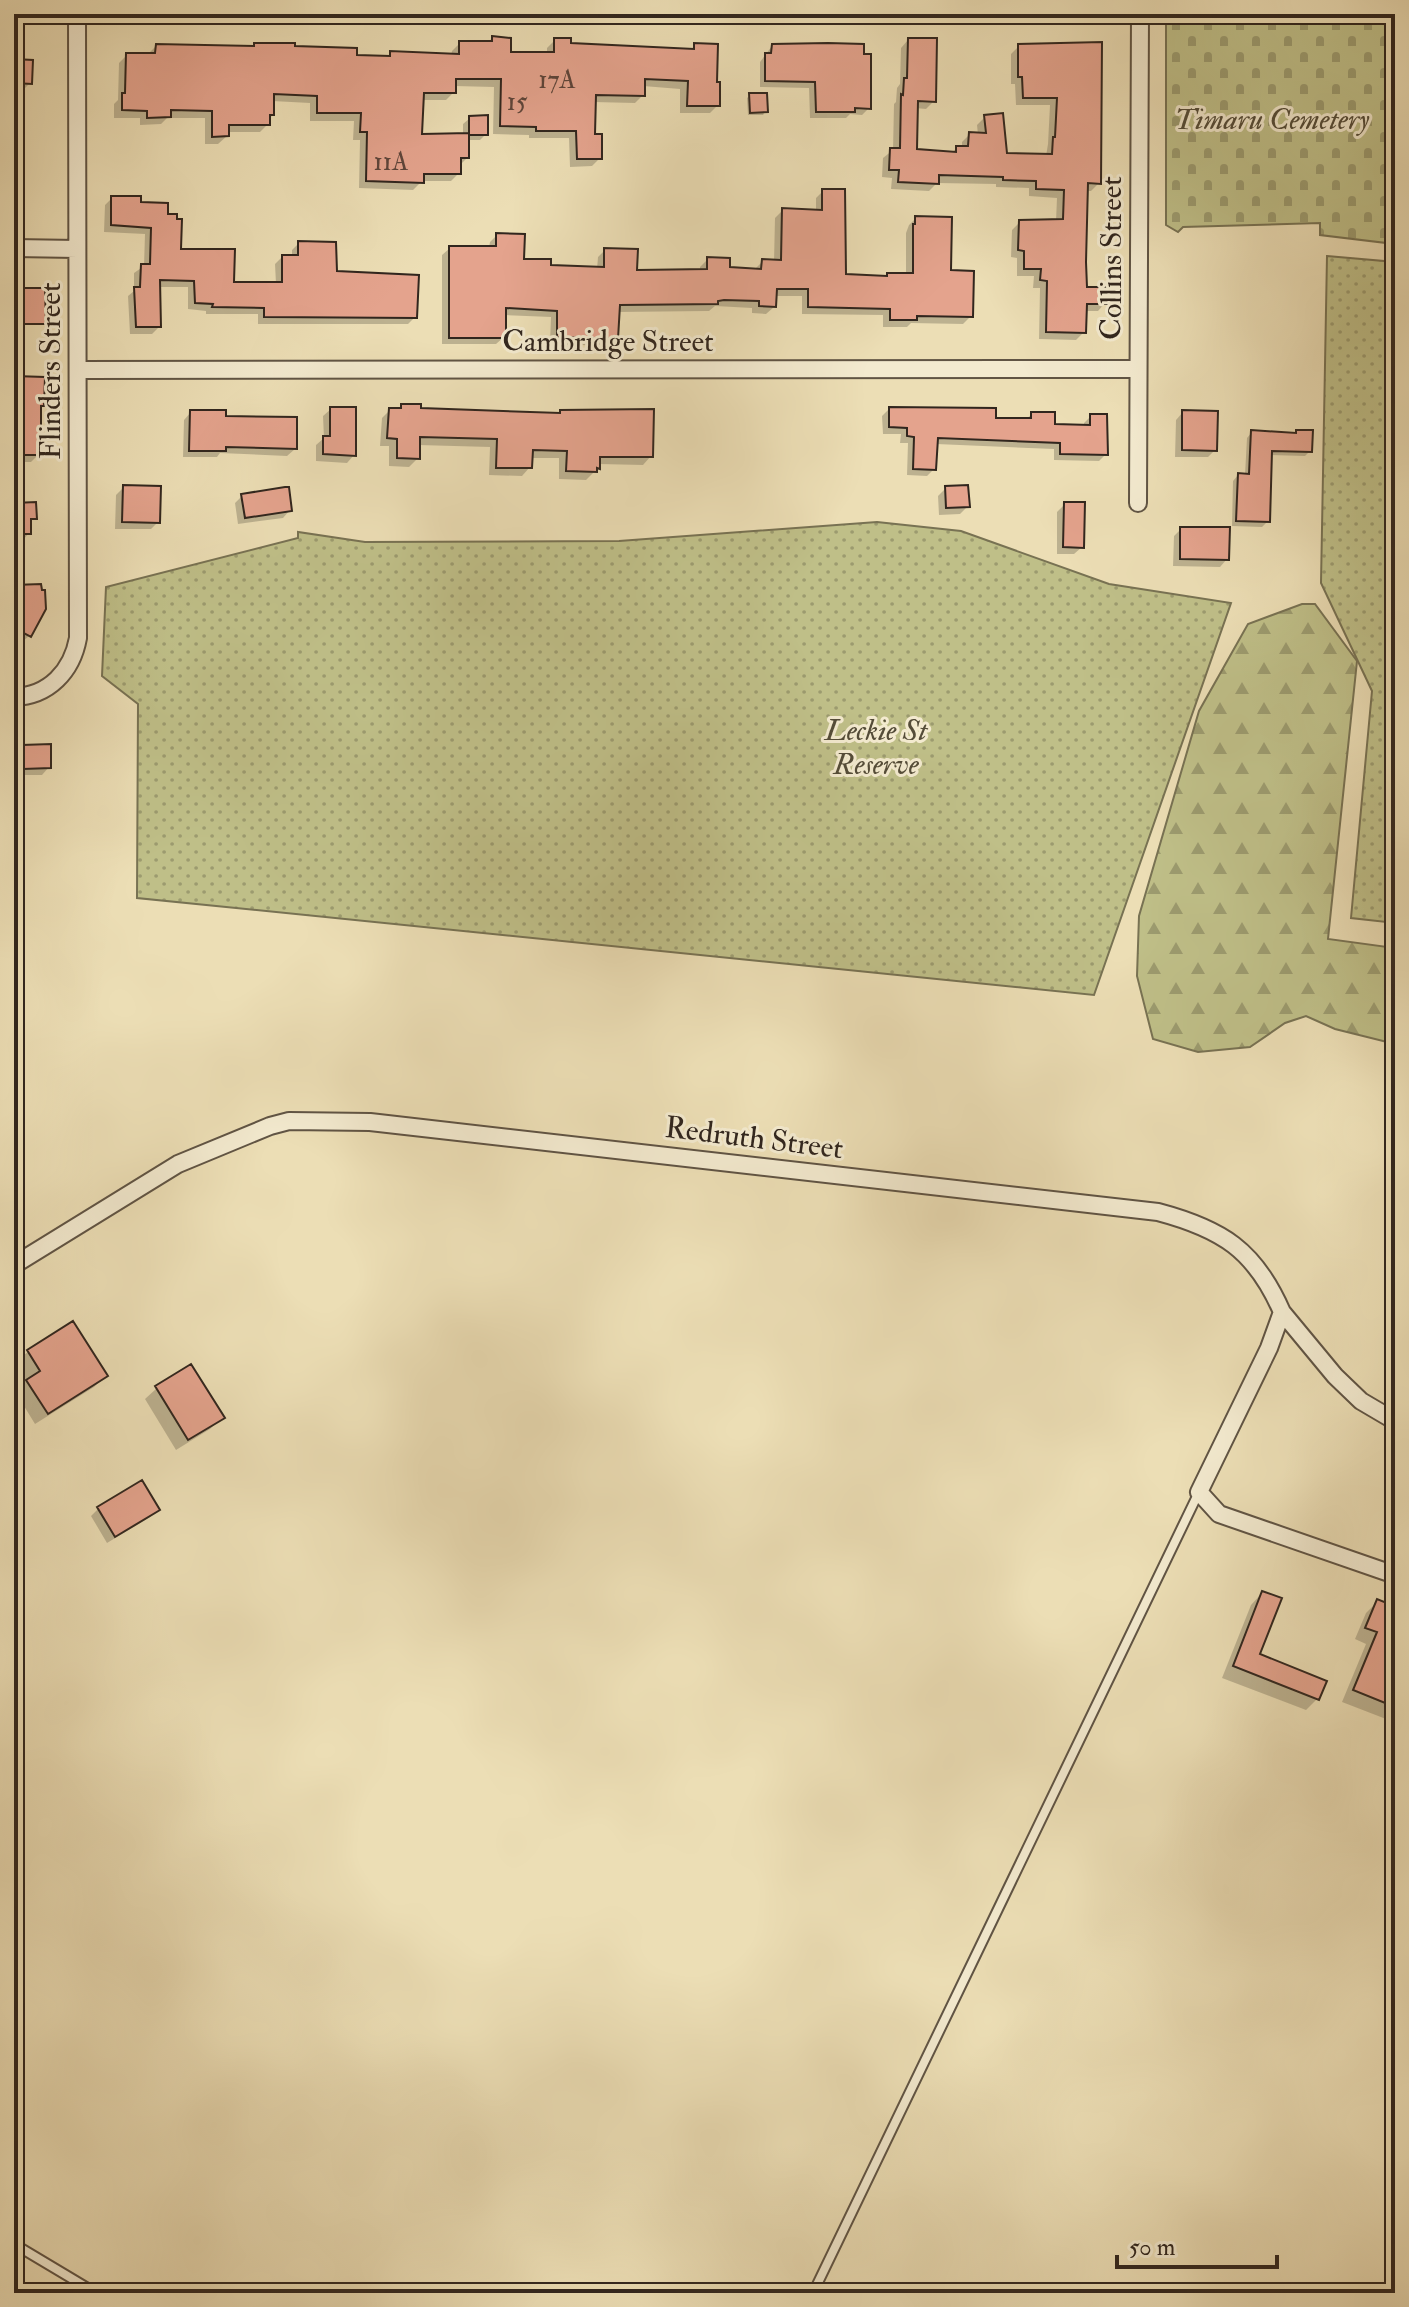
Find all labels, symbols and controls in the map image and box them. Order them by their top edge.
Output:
house number: 17A [538,64,576,96]
house number: 15 [507,86,528,118]
park label: Timaru Cemetery [1174,101,1370,138]
house number: 11A [373,146,409,178]
street label: Collins Street [1093,176,1130,340]
street label: Flinders Street [32,282,69,460]
street label: Cambridge Street [502,323,714,360]
park label: Leckie St Reserve [824,712,929,783]
street label: Redruth Street [663,1109,845,1167]
scale bar [1117,2219,1277,2269]
text: 50 m [1129,2232,1176,2263]

